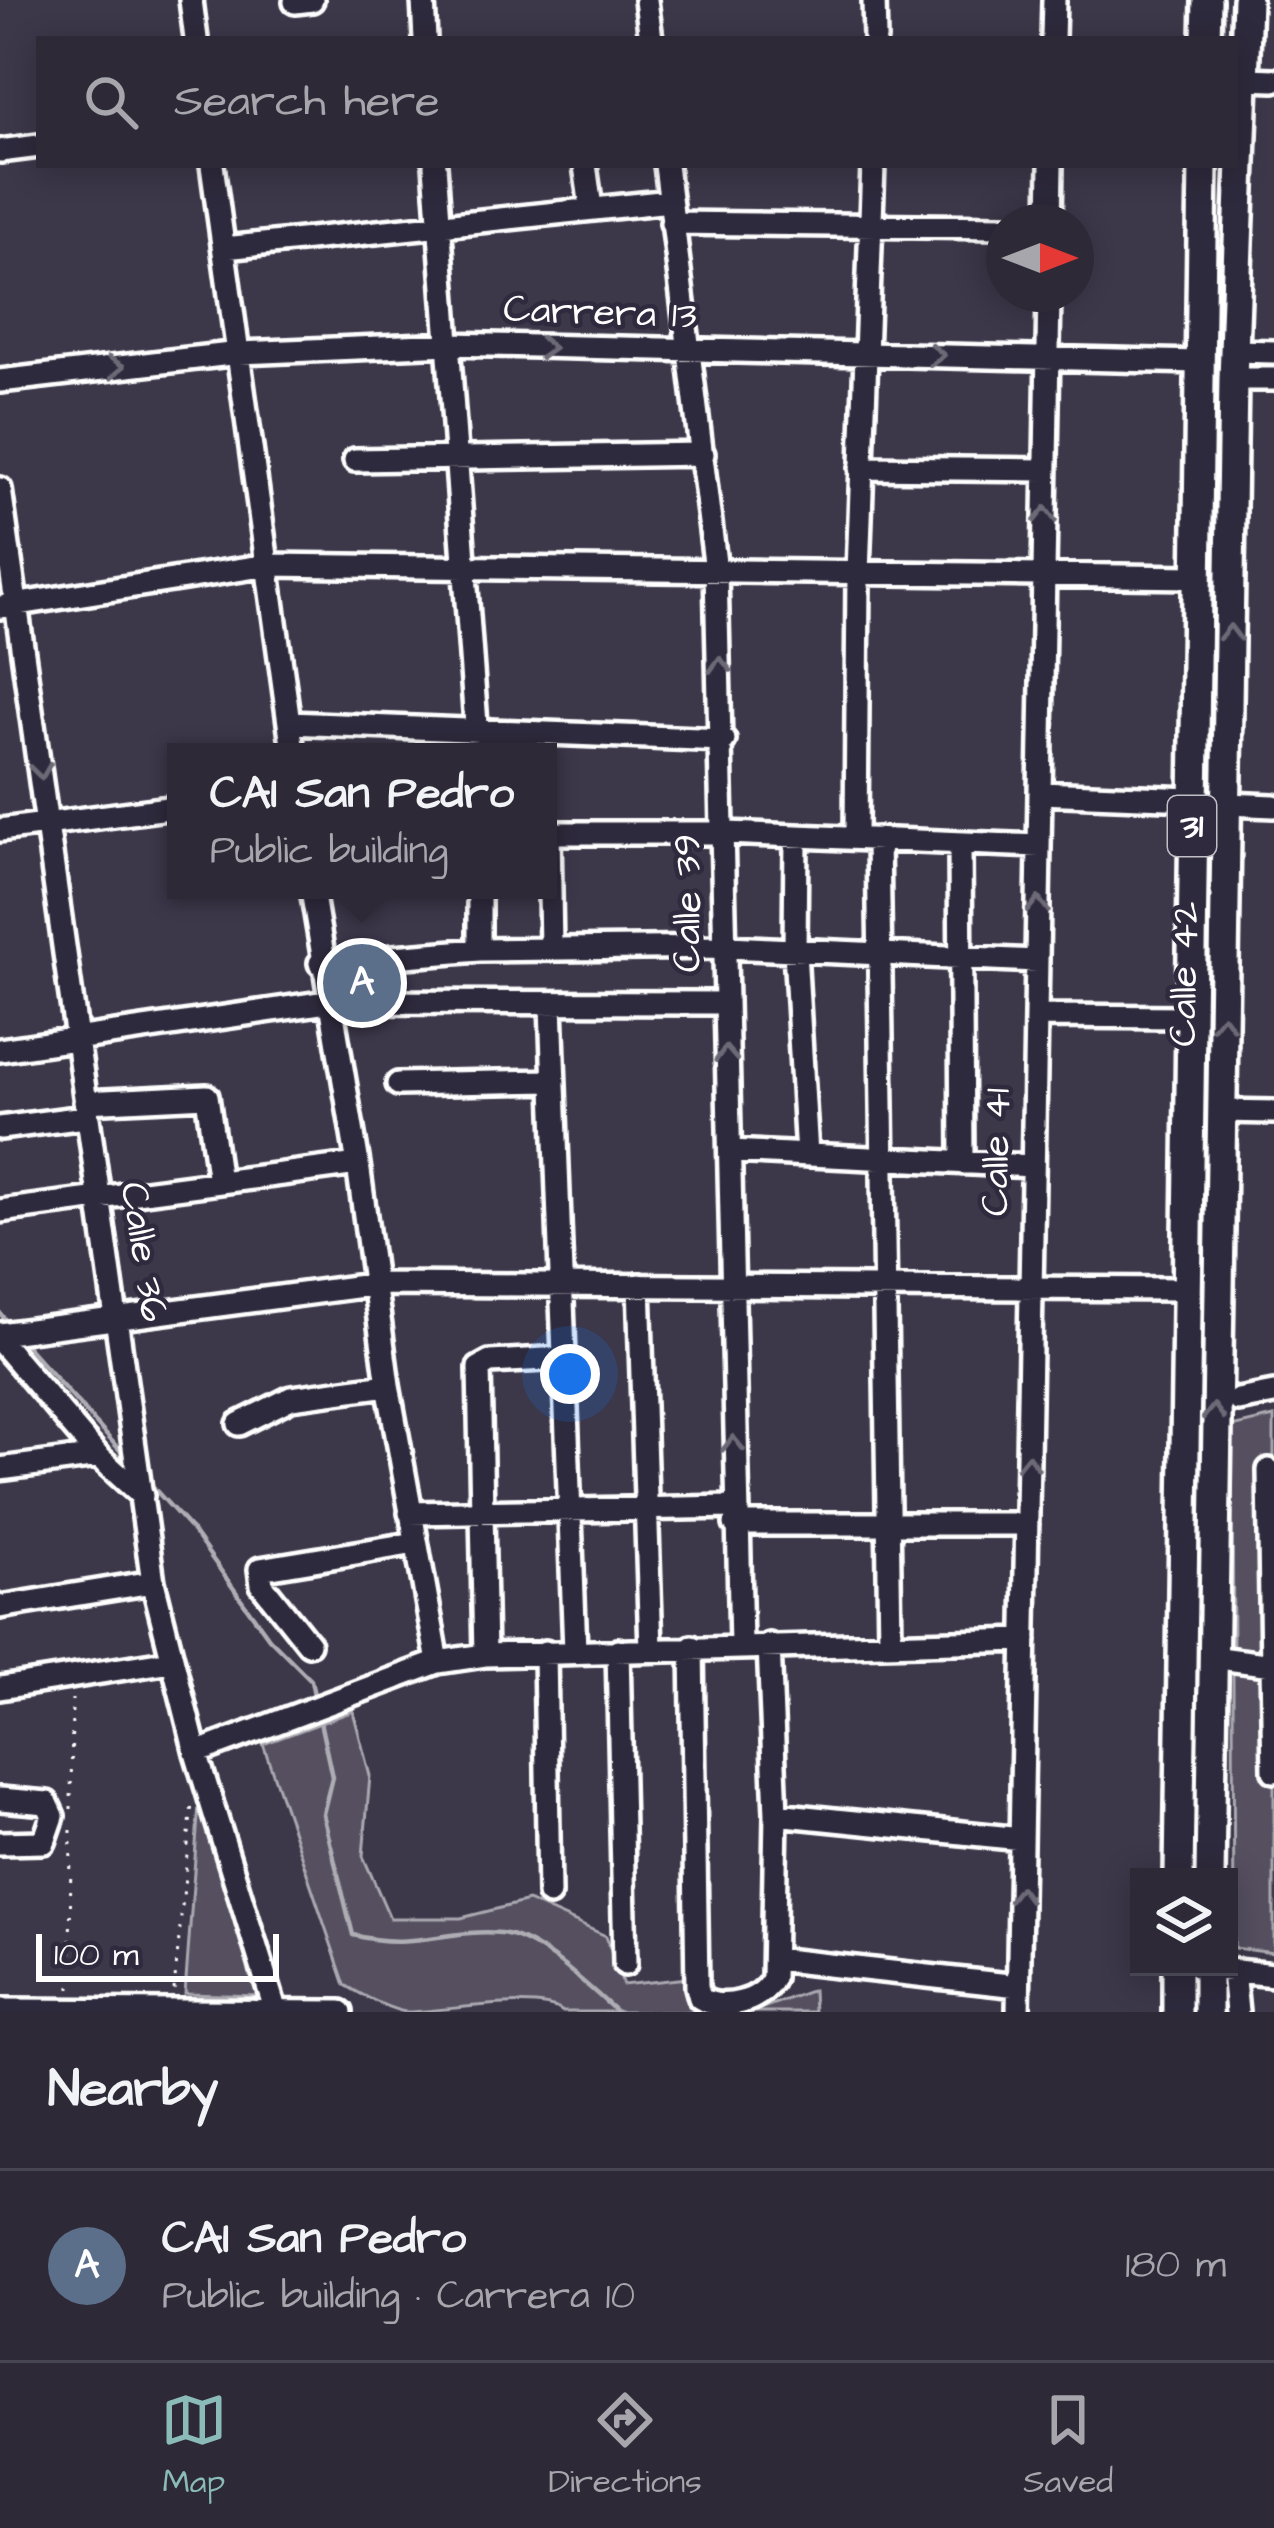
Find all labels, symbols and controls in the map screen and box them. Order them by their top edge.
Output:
search box [36,36,1238,168]
icon: search [78,69,144,135]
text: Search here [174,71,440,133]
north arrow [986,204,1094,312]
street label: Carrera 13 [502,283,698,343]
one-way arrow [538,334,557,360]
one-way arrow [928,342,947,368]
one-way arrow [106,355,126,381]
one-way arrow [1031,505,1057,524]
one-way arrow [1216,623,1242,642]
one-way arrow [707,655,733,674]
popup [167,743,557,899]
one-way arrow [27,761,53,781]
text: CAI San Pedro [210,763,514,825]
road number: 31 [1168,796,1216,856]
text: Public building [210,825,448,879]
street label: Calle 39 [662,834,716,972]
one-way arrow [1024,895,1050,914]
street label: Calle 42 [1157,901,1213,1047]
pin: A [323,938,401,1028]
one-way arrow [1210,1013,1236,1032]
one-way arrow [713,1044,739,1063]
street label: Calle 41 [969,1088,1025,1216]
street label: Calle 36 [105,1178,181,1326]
your location [540,1344,600,1404]
one-way arrow [1201,1402,1227,1420]
one-way arrow [721,1434,747,1453]
one-way arrow [1014,1453,1040,1472]
map controls [1130,1868,1238,1976]
button: layers [1130,1868,1238,1976]
one-way arrow [1007,1885,1033,1903]
scale bar [36,1928,279,1981]
text: 100 m [54,1932,139,1978]
text: Nearby [48,2055,218,2126]
text: CAI San Pedro [162,2208,466,2270]
text: A [75,2239,99,2293]
text: 180 m [1125,2239,1226,2293]
text: Public building · Carrera 10 [162,2270,635,2324]
tab: Map [161,2387,227,2505]
tab: Directions [548,2387,702,2505]
tab: Saved [1023,2387,1113,2505]

